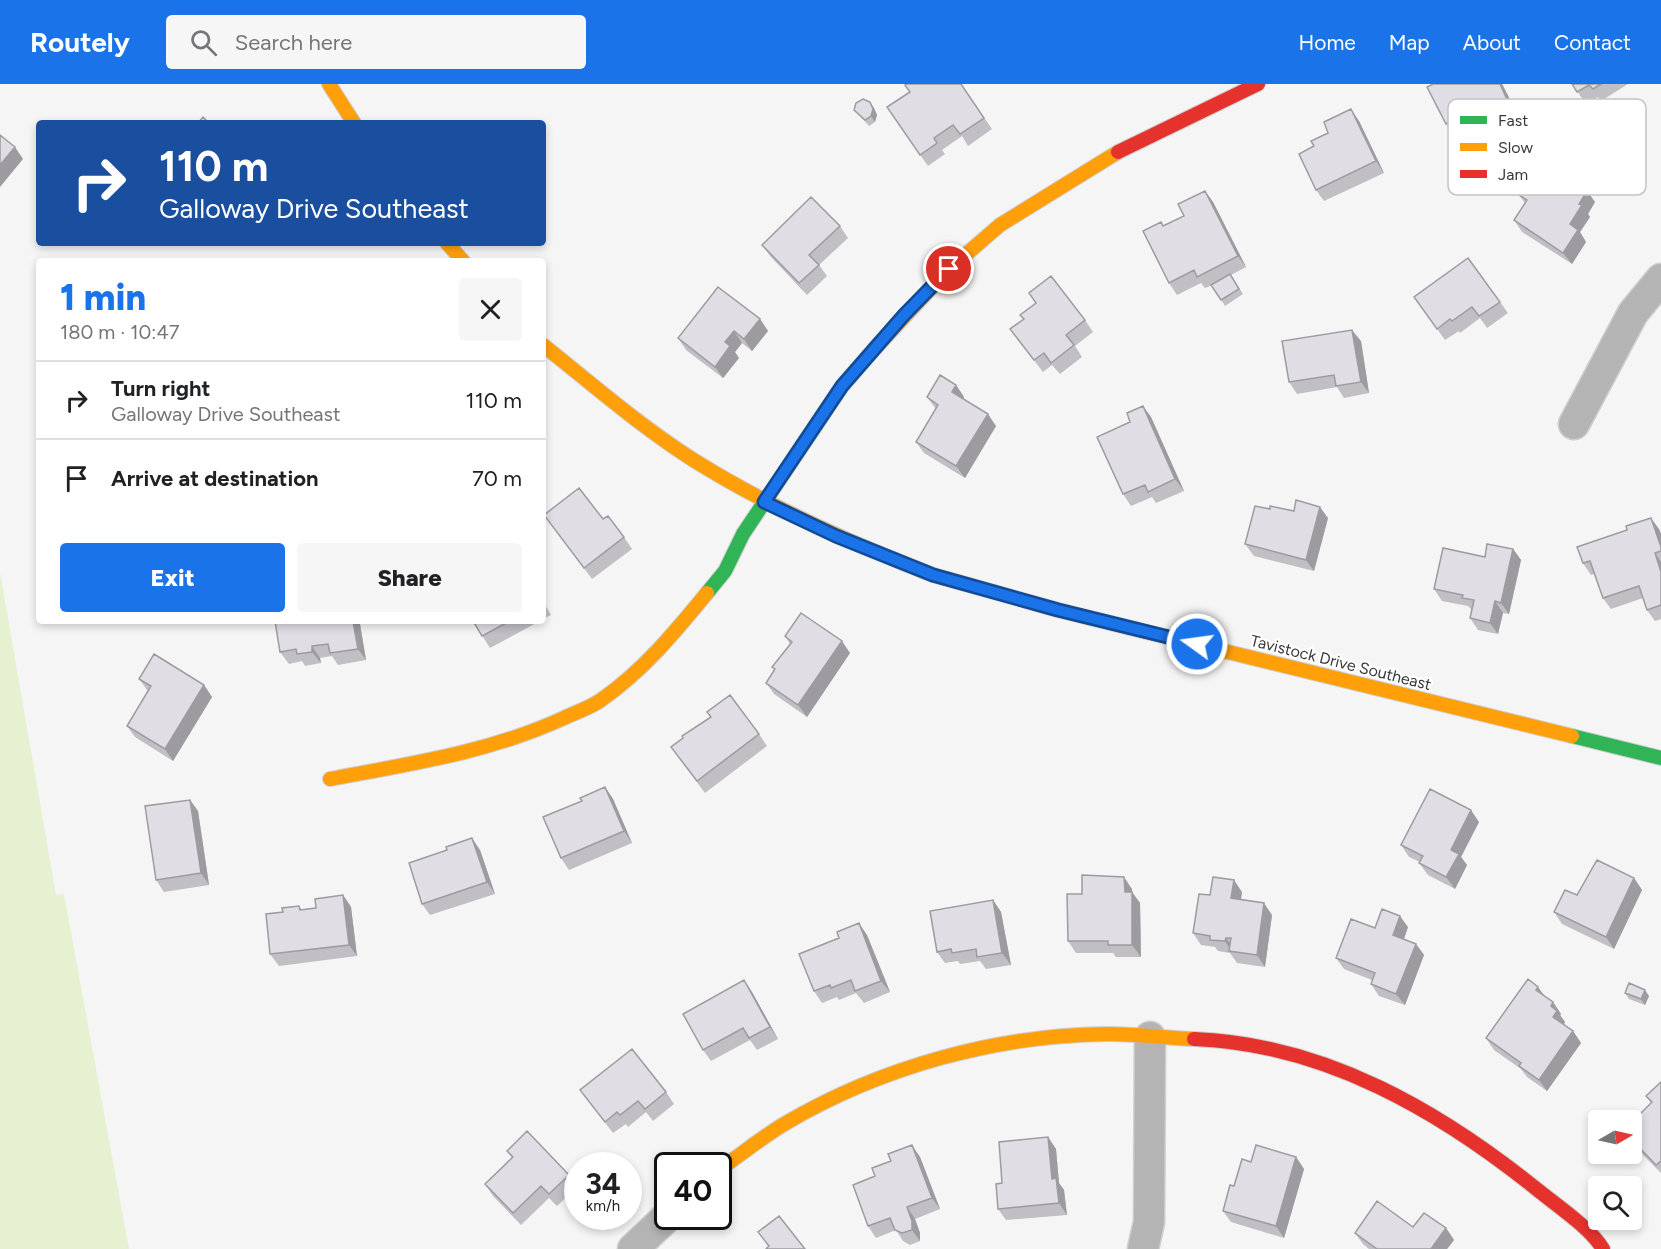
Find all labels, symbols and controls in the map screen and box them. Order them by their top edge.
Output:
search box [166,15,586,69]
text: Routely [30,25,130,59]
icon: search [187,26,220,59]
text: Search here [235,29,352,56]
text: Home [1299,30,1356,55]
text: Map [1389,30,1430,55]
text: About [1463,30,1521,55]
text: Contact [1554,30,1631,55]
legend [1448,99,1646,195]
text: Fast [1498,111,1528,130]
text: Slow [1498,138,1533,157]
text: 110 m [159,141,268,192]
icon: right [60,144,138,222]
text: Jam [1498,165,1528,184]
text: Galloway Drive Southeast [159,192,469,225]
pin [923,243,974,294]
icon: arrive [932,252,965,285]
text: 1 min [60,276,146,319]
button: close [459,278,522,341]
text: 180 m · 10:47 [60,320,180,344]
text: Turn right [111,375,210,402]
icon: right [60,384,93,417]
text: 110 m [466,387,522,414]
text: Galloway Drive Southeast [111,402,340,426]
icon: arrive [60,462,93,495]
text: Arrive at destination [111,465,319,492]
text: 70 m [472,465,522,492]
button: Exit [60,543,285,612]
button: Share [297,543,522,612]
position arrow [1165,612,1229,676]
street label: Tavistock Drive Southeast [1249,631,1433,694]
north arrow [1588,1110,1642,1164]
map controls [1588,1110,1642,1230]
speed limit sign: 40 [654,1152,732,1230]
text: 34 [585,1165,621,1202]
button: search [1588,1176,1642,1230]
text: km/h [586,1197,620,1215]

